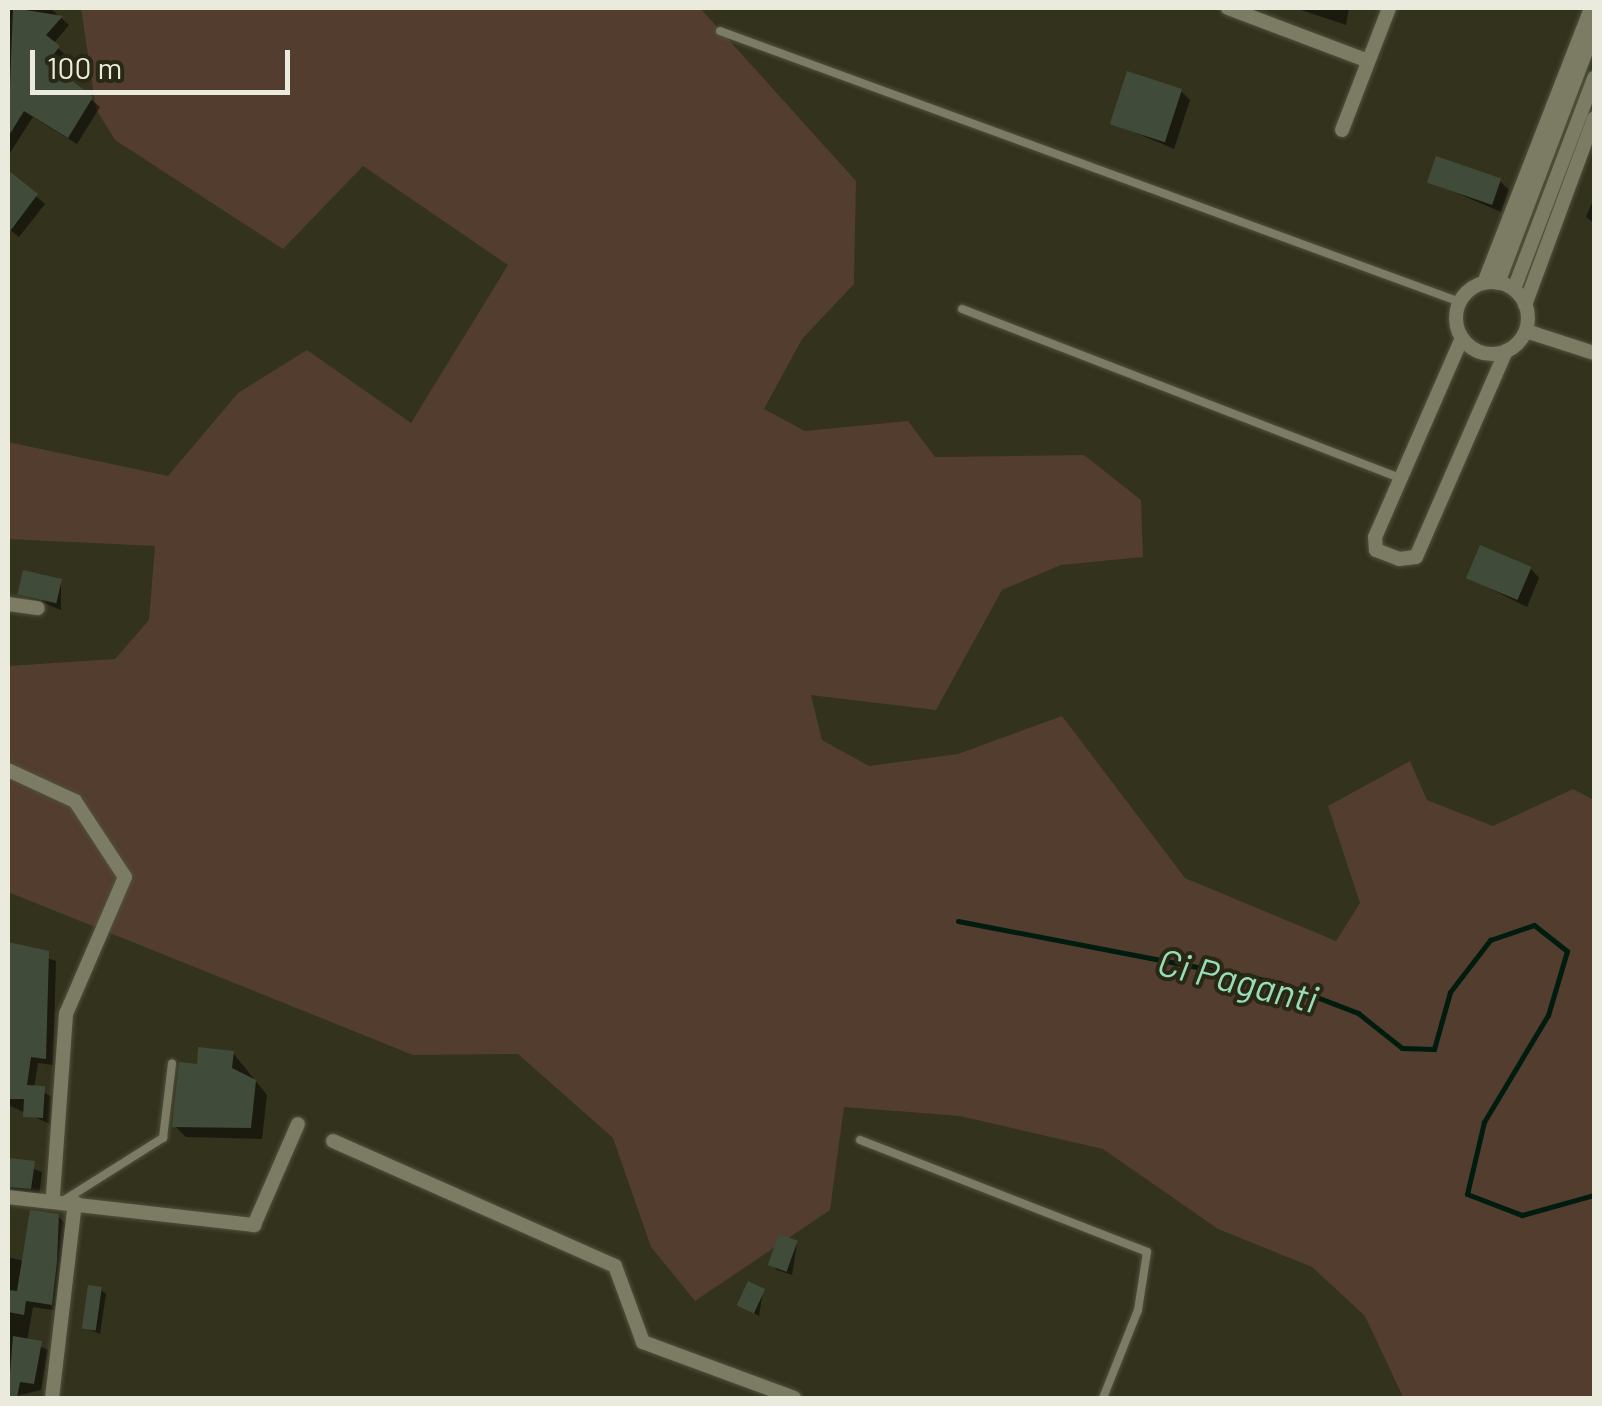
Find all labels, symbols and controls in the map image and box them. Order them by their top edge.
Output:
scale bar [35,30,295,92]
text: 100 m [47,49,122,85]
water label: Ci Paganti [1153,938,1323,1022]

